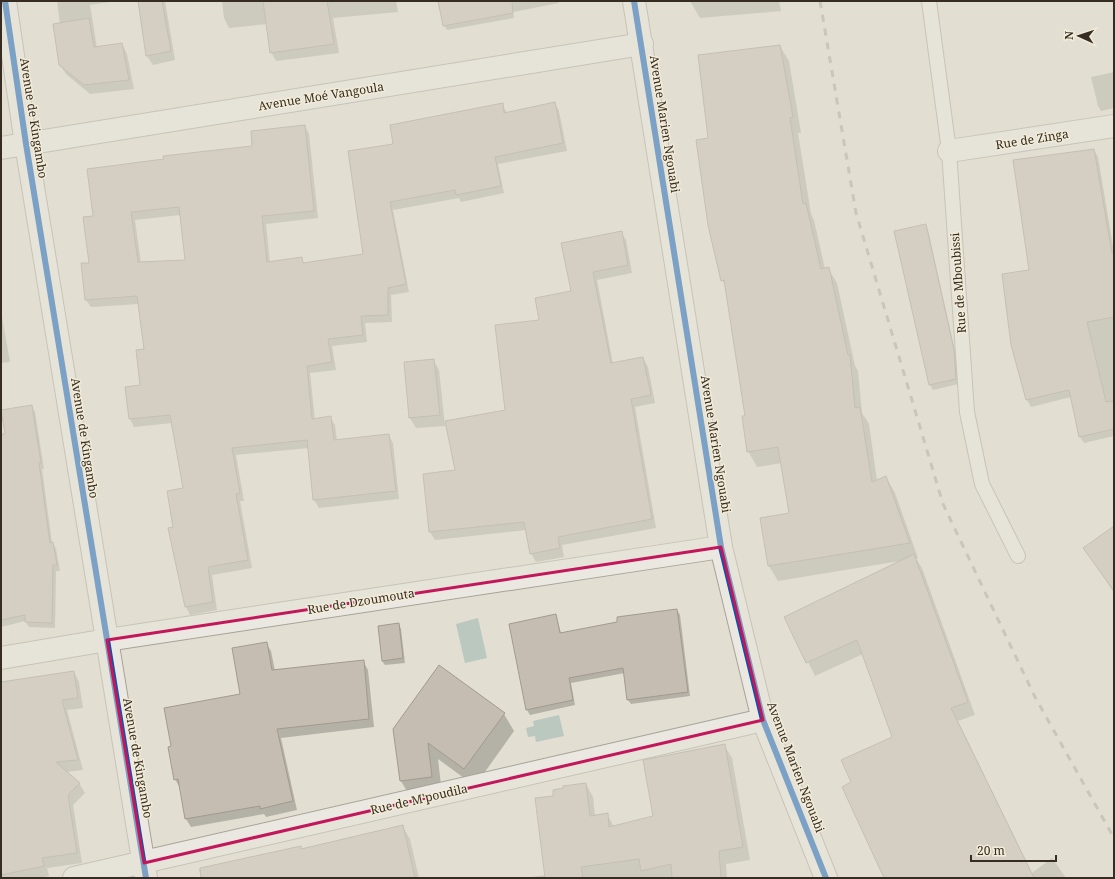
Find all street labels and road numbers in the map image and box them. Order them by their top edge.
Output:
street label: Avenue Marien Ngouabi [646,54,684,194]
street label: Avenue de Kingambo [16,57,52,180]
street label: Avenue Moé Vangoula [257,78,385,114]
street label: Rue de Zinga [994,125,1070,153]
street label: Rue de Mboubissi [946,232,970,334]
street label: Avenue Marien Ngouabi [697,374,735,514]
street label: Avenue de Kingambo [67,377,103,500]
street label: Rue de Dzoumouta [306,584,416,618]
street label: Avenue de Kingambo [119,697,157,819]
street label: Avenue Marien Ngouabi [763,699,829,835]
street label: Rue de M'poudila [369,779,470,818]

